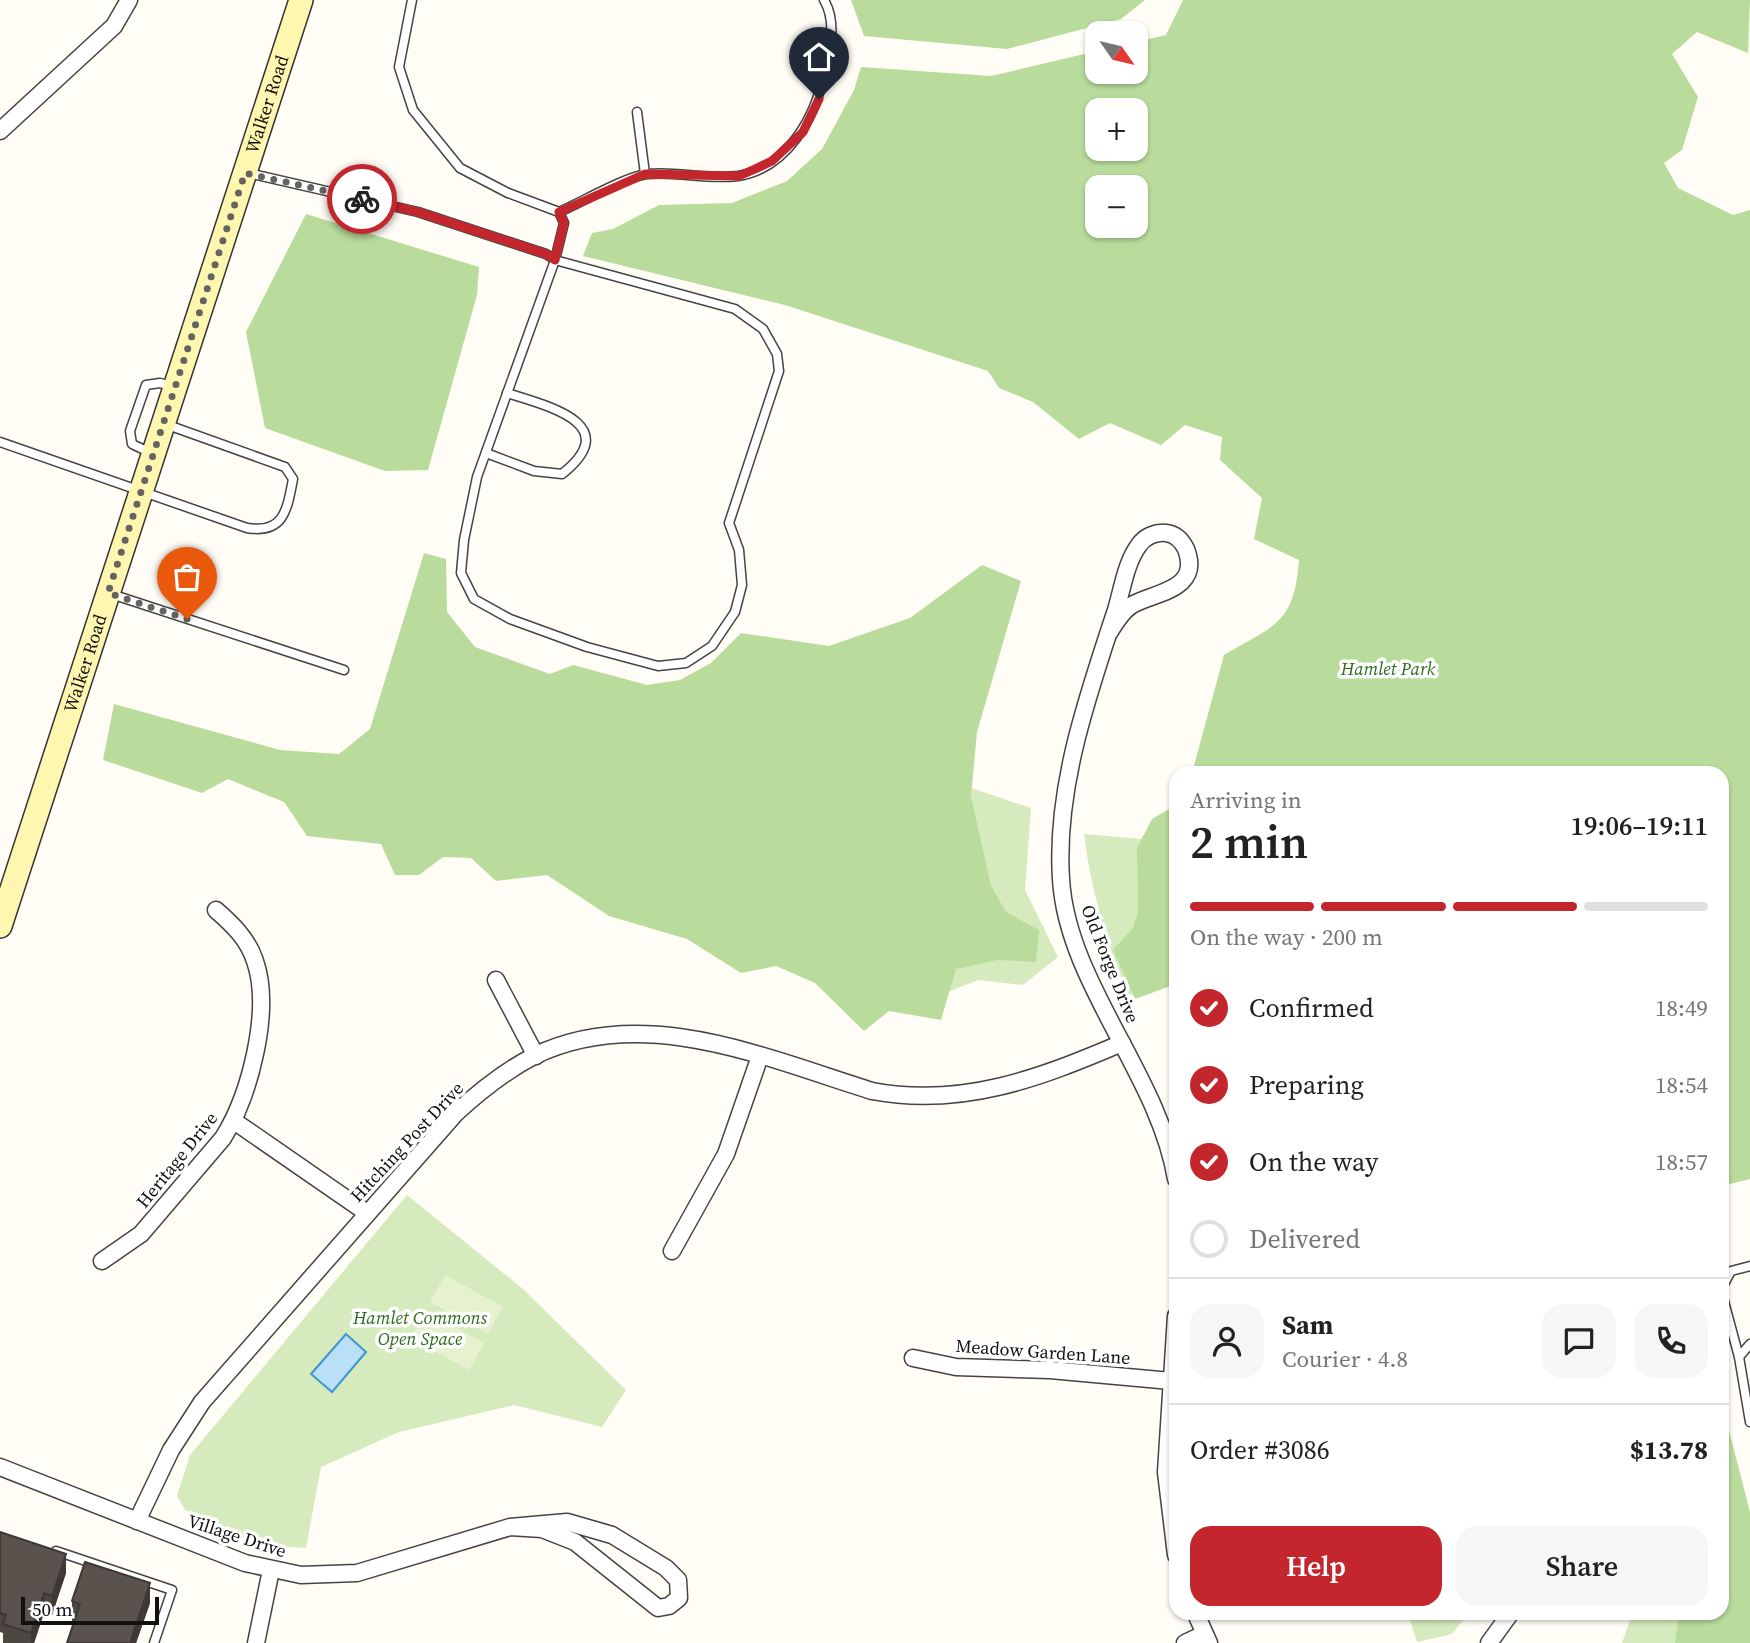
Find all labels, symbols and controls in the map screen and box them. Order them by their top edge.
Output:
north arrow [1085,21,1148,84]
map controls [1085,21,1148,238]
pin [789,27,849,99]
icon: home [800,38,838,76]
street label: Walker Road [239,52,294,157]
button: + [1085,98,1148,161]
courier [327,164,397,234]
button: − [1085,175,1148,238]
icon: bike [343,180,381,218]
pin [157,547,217,619]
icon: bag [168,558,206,596]
street label: Walker Road [57,611,112,716]
park label: Hamlet Park [1340,656,1436,681]
text: Arriving in [1190,784,1302,816]
text: 19:06–19:11 [1571,808,1708,844]
text: 2 min [1190,810,1308,873]
street label: Old Forge Drive [1075,901,1146,1027]
text: On the way · 200 m [1190,921,1383,953]
icon: check [1190,989,1228,1027]
text: Confirmed [1249,990,1374,1026]
text: 18:49 [1655,992,1708,1024]
icon: check [1190,1066,1228,1104]
text: Preparing [1249,1067,1364,1103]
text: 18:54 [1655,1069,1708,1101]
street label: Hitching Post Drive [344,1076,469,1207]
street label: Heritage Drive [130,1106,223,1213]
icon: check [1190,1143,1228,1181]
text: On the way [1249,1144,1378,1180]
text: 18:57 [1655,1146,1708,1178]
text: Delivered [1249,1221,1360,1257]
button: person [1190,1304,1264,1378]
button: chat [1542,1304,1616,1378]
button: phone [1634,1304,1708,1378]
park label: Hamlet Commons Open Space [352,1305,488,1351]
text: Sam [1282,1307,1333,1343]
street label: Meadow Garden Lane [955,1333,1131,1370]
text: Courier · 4.8 [1282,1343,1408,1375]
text: Order #3086 [1190,1432,1330,1468]
text: $13.78 [1630,1432,1708,1468]
street label: Village Drive [185,1508,290,1563]
button: Help [1190,1526,1442,1606]
button: Share [1456,1526,1708,1606]
scale bar [21,1594,159,1626]
text: 50 m [32,1596,73,1622]

